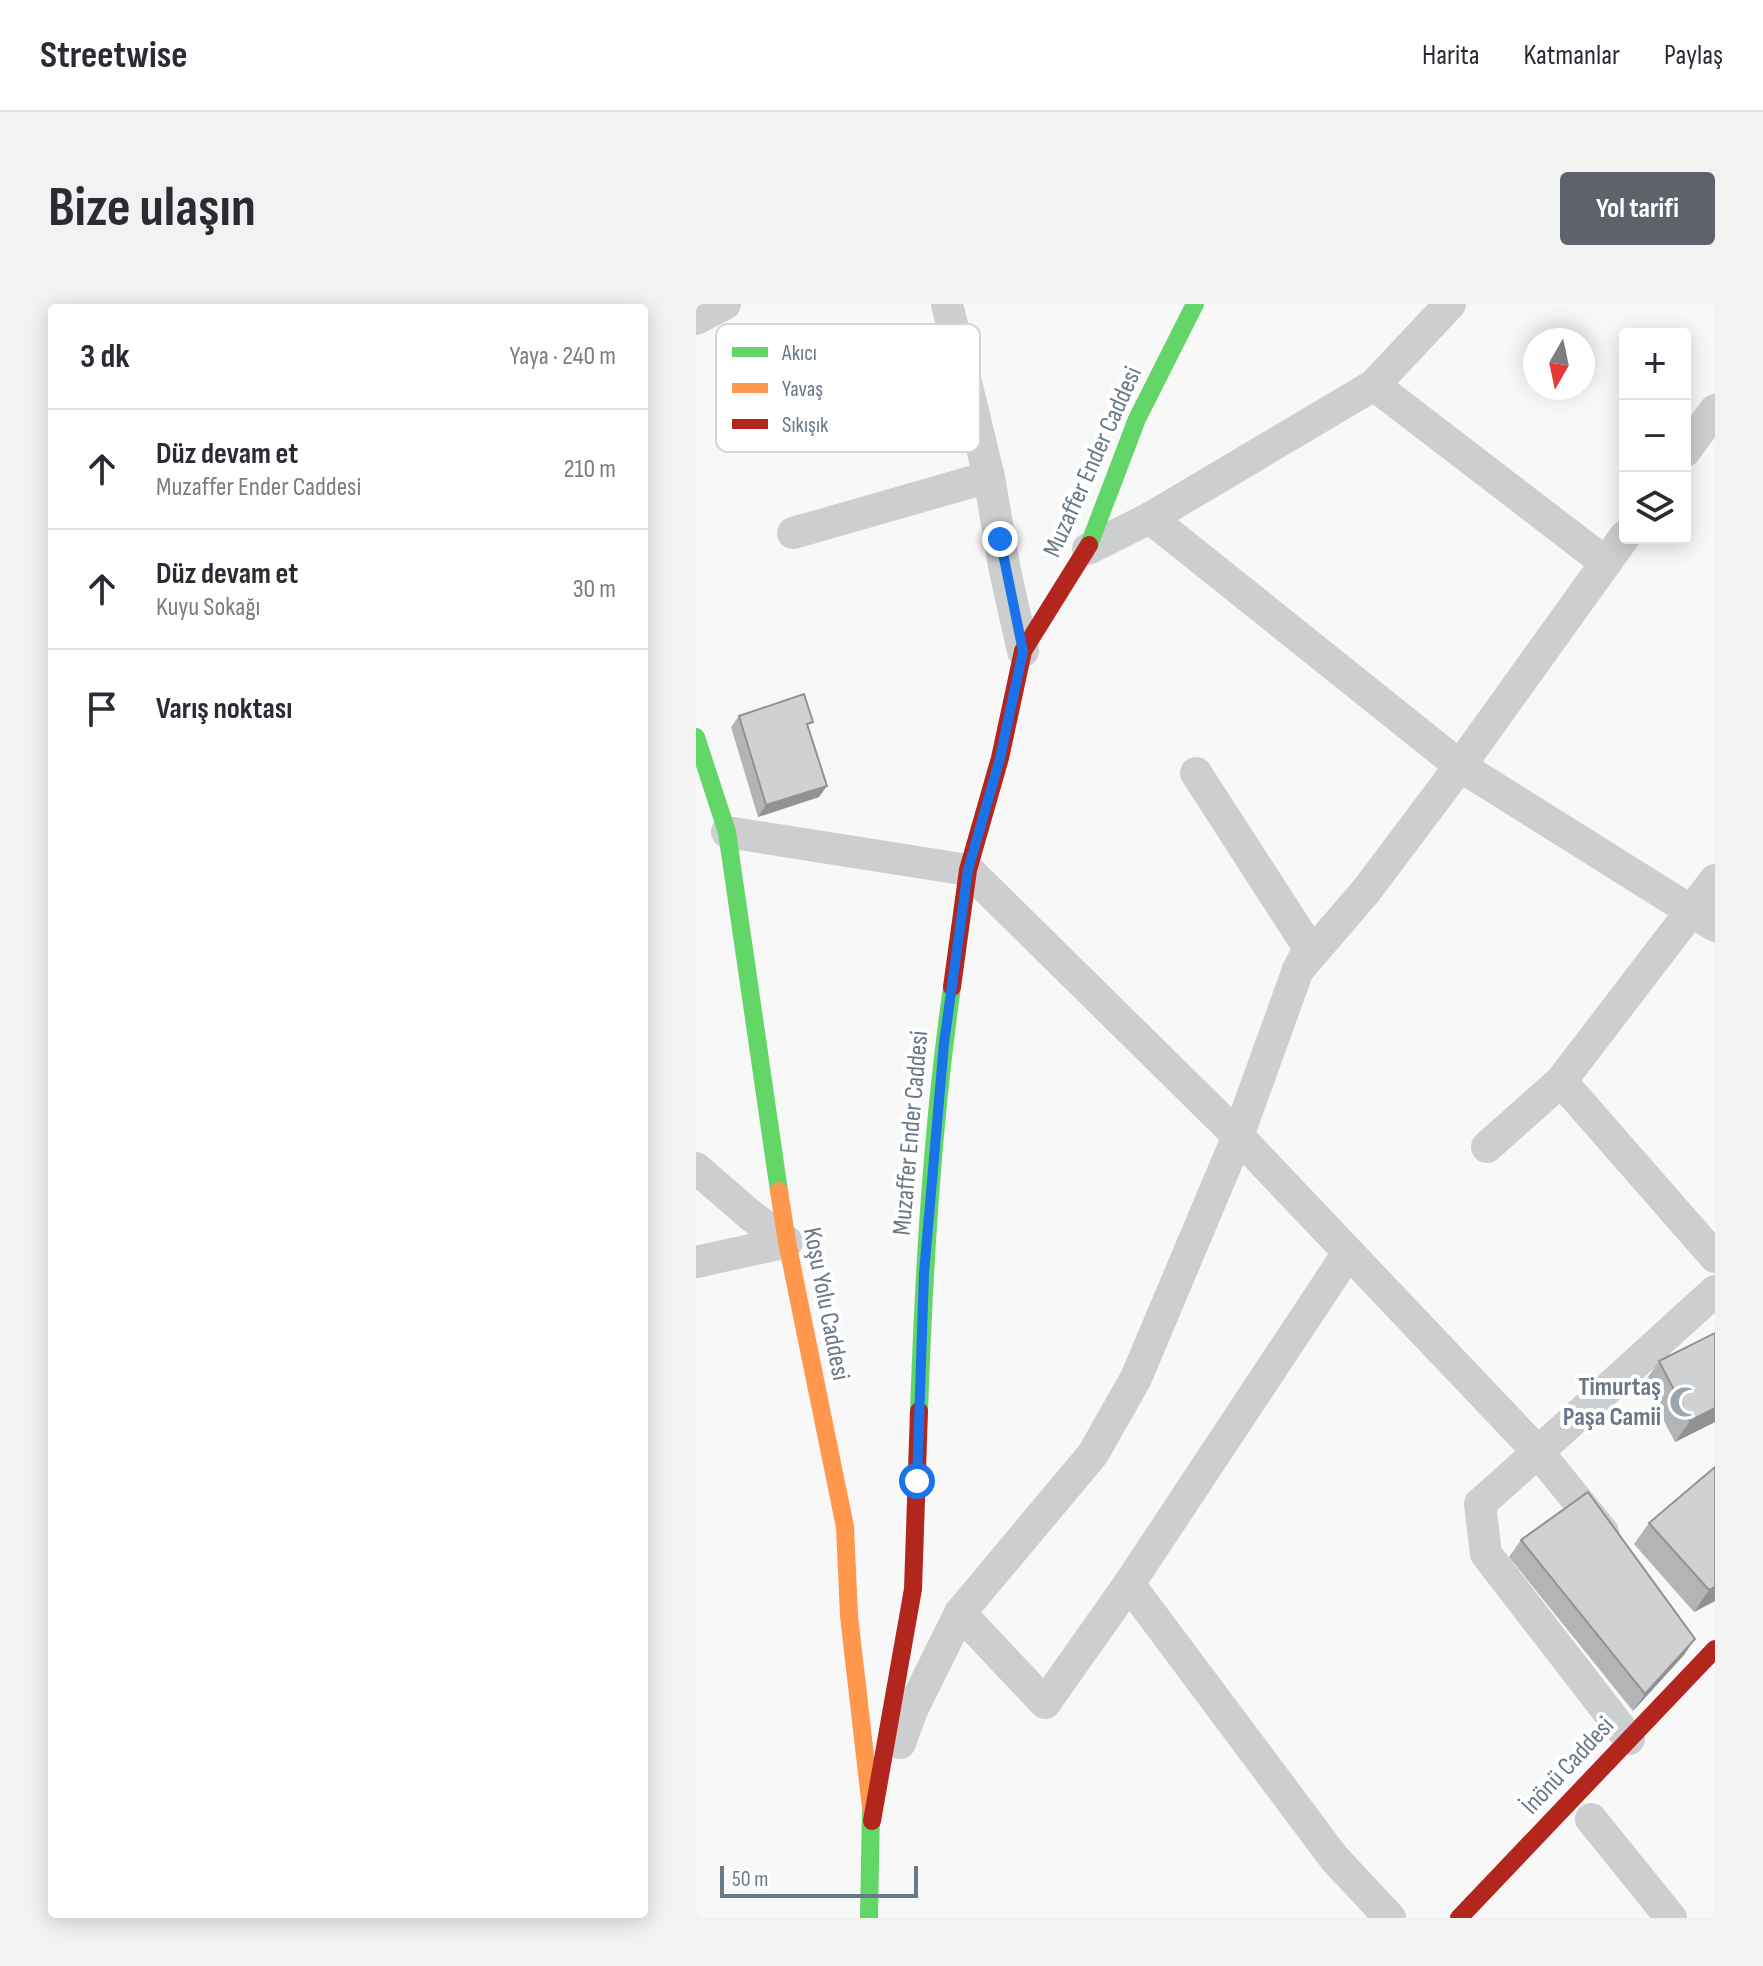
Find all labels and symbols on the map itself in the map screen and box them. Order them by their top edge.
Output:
legend [716,324,980,452]
north arrow [1523,328,1595,400]
text: Akıcı [781,340,817,367]
street label: Muzaffer Ender Caddesi [1037,362,1149,562]
text: Yavaş [782,376,823,403]
text: Sıkışık [782,412,829,439]
route end [982,521,1018,557]
street label: Muzaffer Ender Caddesi [887,1029,935,1237]
street label: Koşu Yolu Caddesi [796,1225,856,1383]
place label: Timurtaş Paşa Camii [1563,1372,1661,1433]
mosque icon: Timurtaş Paşa Camii [1668,1385,1702,1419]
route start [899,1463,935,1499]
street label: İnönü Caddesi [1515,1711,1621,1821]
scale bar [720,1862,918,1898]

